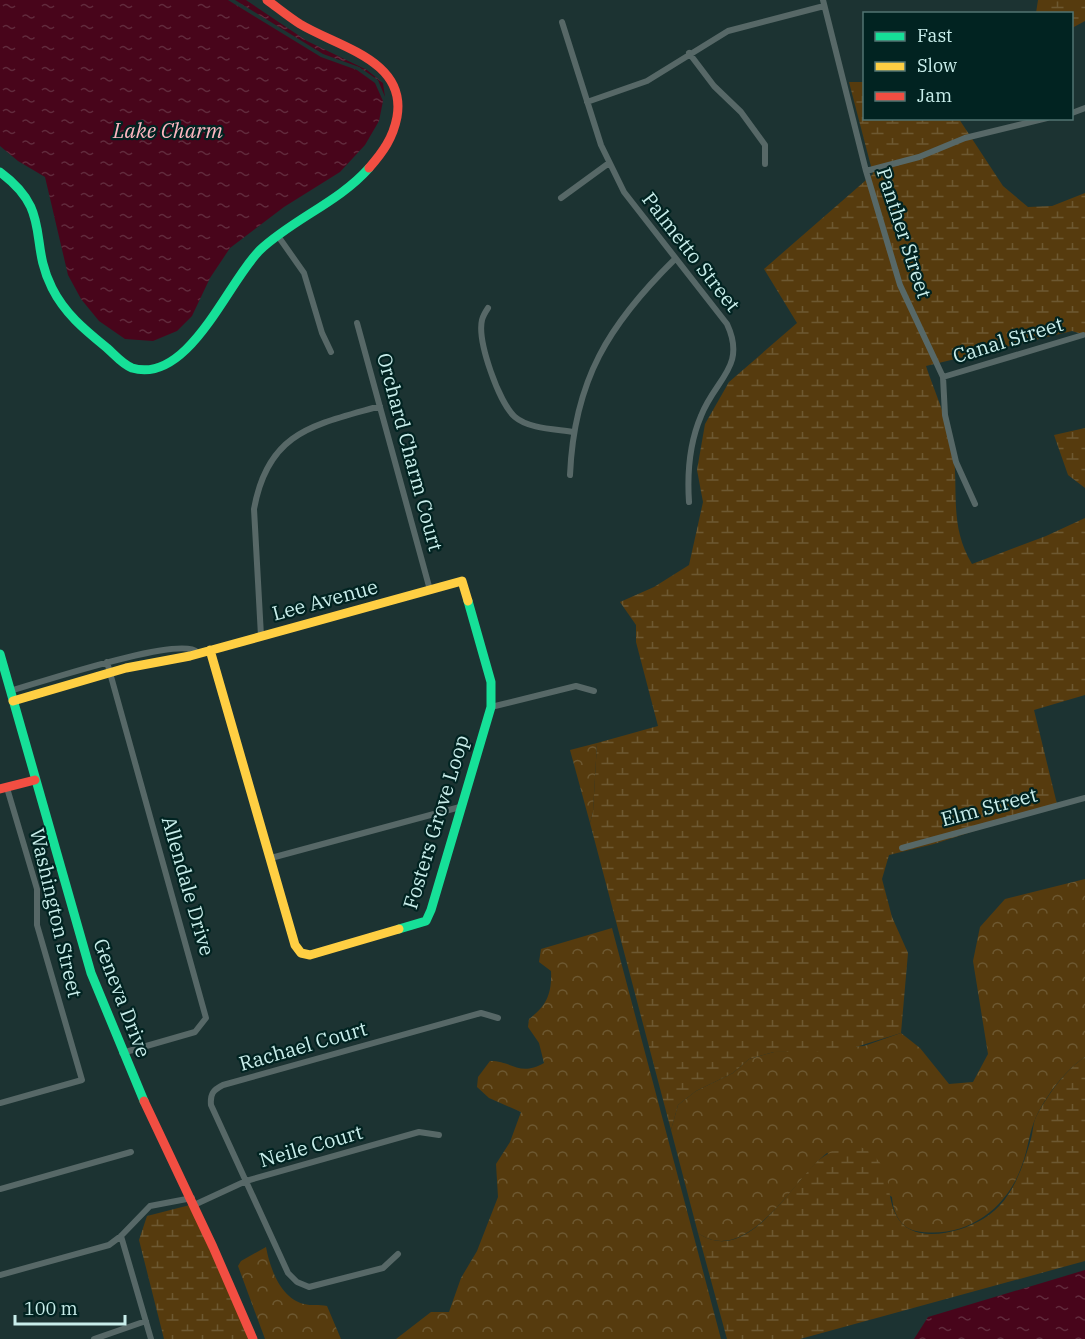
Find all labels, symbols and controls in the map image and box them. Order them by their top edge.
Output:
legend [863,12,1073,120]
text: Fast [917,24,952,47]
text: Slow [917,54,957,77]
text: Jam [917,84,952,107]
water label: Lake Charm [112,116,223,144]
street label: Panther Street [871,164,938,302]
street label: Palmetto Street [636,186,747,317]
street label: Canal Street [949,310,1066,369]
street label: Orchard Charm Court [371,350,450,554]
street label: Lee Avenue [269,572,381,627]
street label: Fosters Grove Loop [396,731,475,912]
street label: Elm Street [938,781,1040,832]
street label: Allendale Drive [156,813,221,959]
street label: Washington Street [24,825,89,1000]
street label: Geneva Drive [87,935,157,1061]
street label: Rachael Court [236,1014,370,1077]
street label: Neile Court [256,1118,366,1173]
scale bar [15,1288,124,1326]
text: 100 m [24,1297,78,1320]

